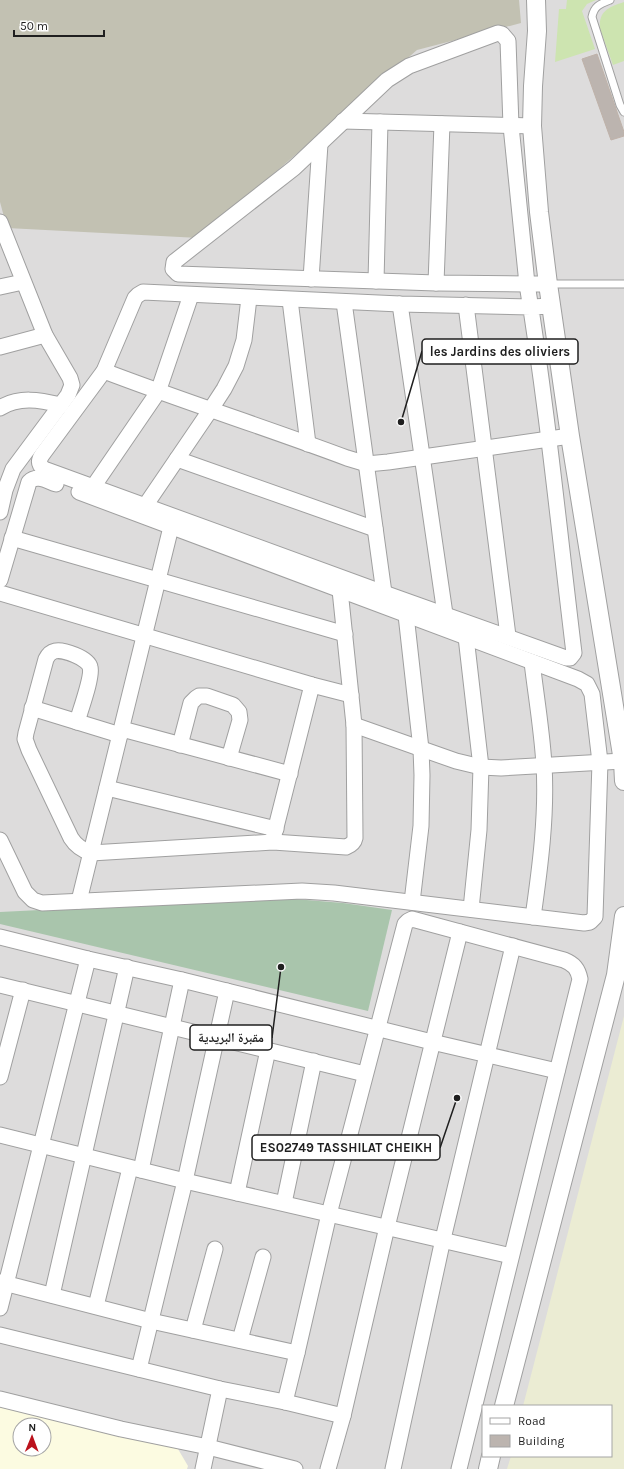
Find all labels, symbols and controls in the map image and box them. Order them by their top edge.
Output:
scale bar [14,12,104,38]
text: 50 m [20,19,48,33]
callout: les Jardins des oliviers [422,339,578,364]
text: les Jardins des oliviers [430,344,570,359]
callout: مقبرة البريدية [190,1025,272,1050]
text: مقبرة البريدية [198,1030,264,1045]
callout: ES02749 TASSHILAT CHEIKH [252,1135,440,1160]
text: ES02749 TASSHILAT CHEIKH [260,1140,432,1155]
legend [482,1405,612,1457]
text: Road [518,1414,546,1428]
north arrow [12,1417,52,1457]
text: N [28,1421,36,1434]
text: Building [518,1434,565,1448]

